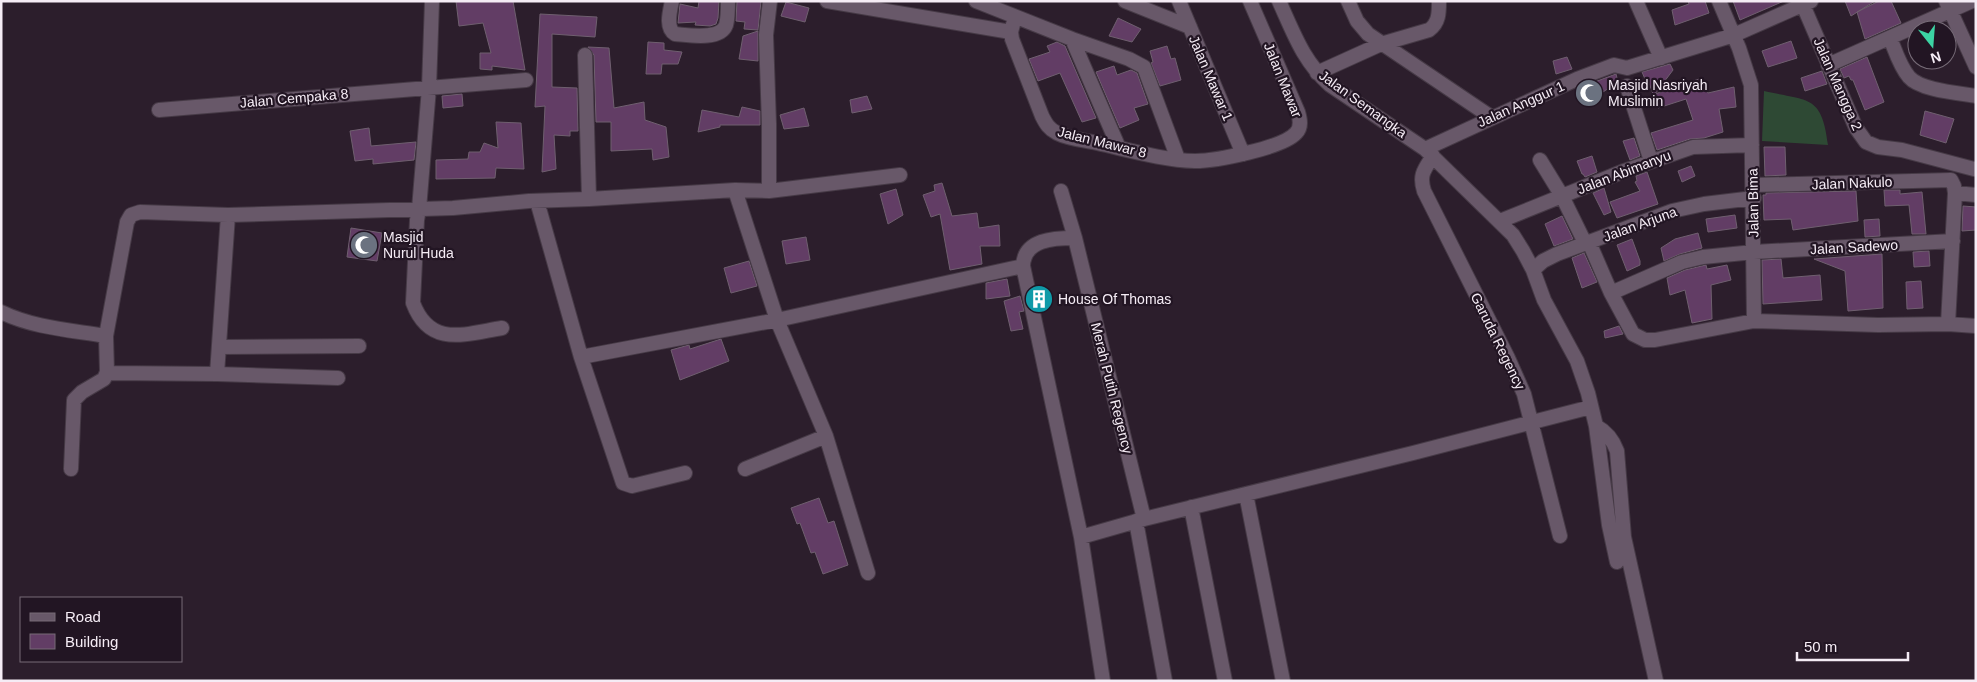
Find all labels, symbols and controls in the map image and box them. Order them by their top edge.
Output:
north arrow [1907,20,1957,70]
street label: Jalan Mawar 1 [1186,33,1236,123]
street label: Jalan Mangga 2 [1810,35,1866,133]
street label: Jalan Mawar [1261,40,1305,120]
text: N [1929,48,1943,67]
street label: Jalan Semangka [1316,67,1410,141]
place label: Masjid Nasriyah Muslimin [1608,77,1708,109]
street label: Jalan Anggur 1 [1475,78,1567,130]
mosque icon: Masjid Nasriyah Muslimin [1574,78,1604,108]
street label: Jalan Cempaka 8 [239,85,349,111]
street label: Jalan Mawar 8 [1056,123,1148,161]
street label: Jalan Abimanyu [1575,147,1673,197]
street label: Jalan Bima [1744,168,1762,238]
street label: Jalan Nakulo [1811,174,1893,192]
street label: Jalan Arjuna [1601,203,1679,245]
place label: Masjid Nurul Huda [383,229,454,261]
mosque icon: Masjid Nurul Huda [349,230,379,260]
street label: Jalan Sadewo [1810,237,1899,257]
building icon: House Of Thomas [1024,284,1054,314]
street label: Garuda Regency [1468,290,1528,392]
place label: House Of Thomas [1058,291,1171,307]
street label: Merah Putih Regency [1088,321,1136,455]
legend [20,597,182,662]
text: Road [65,608,101,625]
scale bar [1797,630,1908,662]
text: Building [65,633,118,650]
text: 50 m [1804,638,1837,655]

